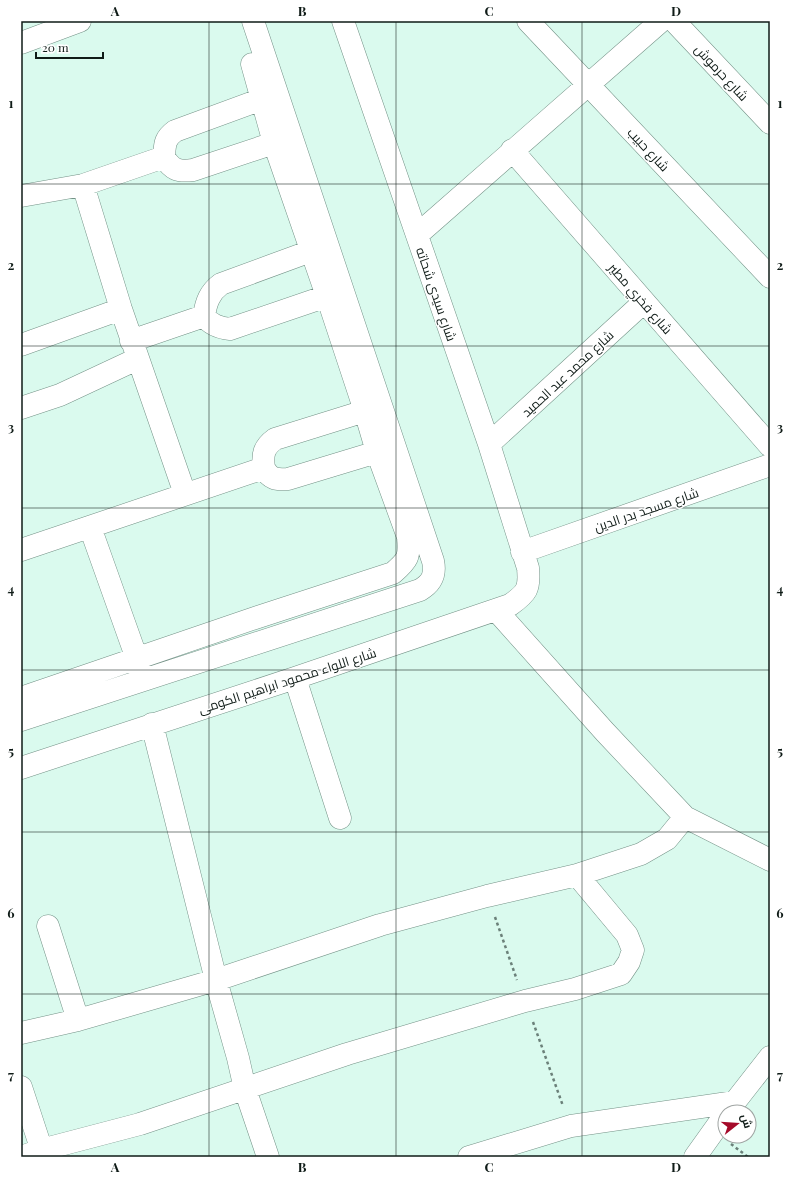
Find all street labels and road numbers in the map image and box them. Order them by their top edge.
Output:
street label: شارع حرموش [691,40,752,104]
street label: شارع حبيب [624,123,674,175]
street label: شارع سيدى شحاته [412,245,461,344]
street label: شارع فخري مطير [603,258,677,339]
street label: شارع محمد عبد الحميد [517,326,617,421]
street label: شارع مسجد بدر الدين [591,483,701,536]
street label: شارع اللواء محمود ابراهيم الكومى [196,643,379,719]

